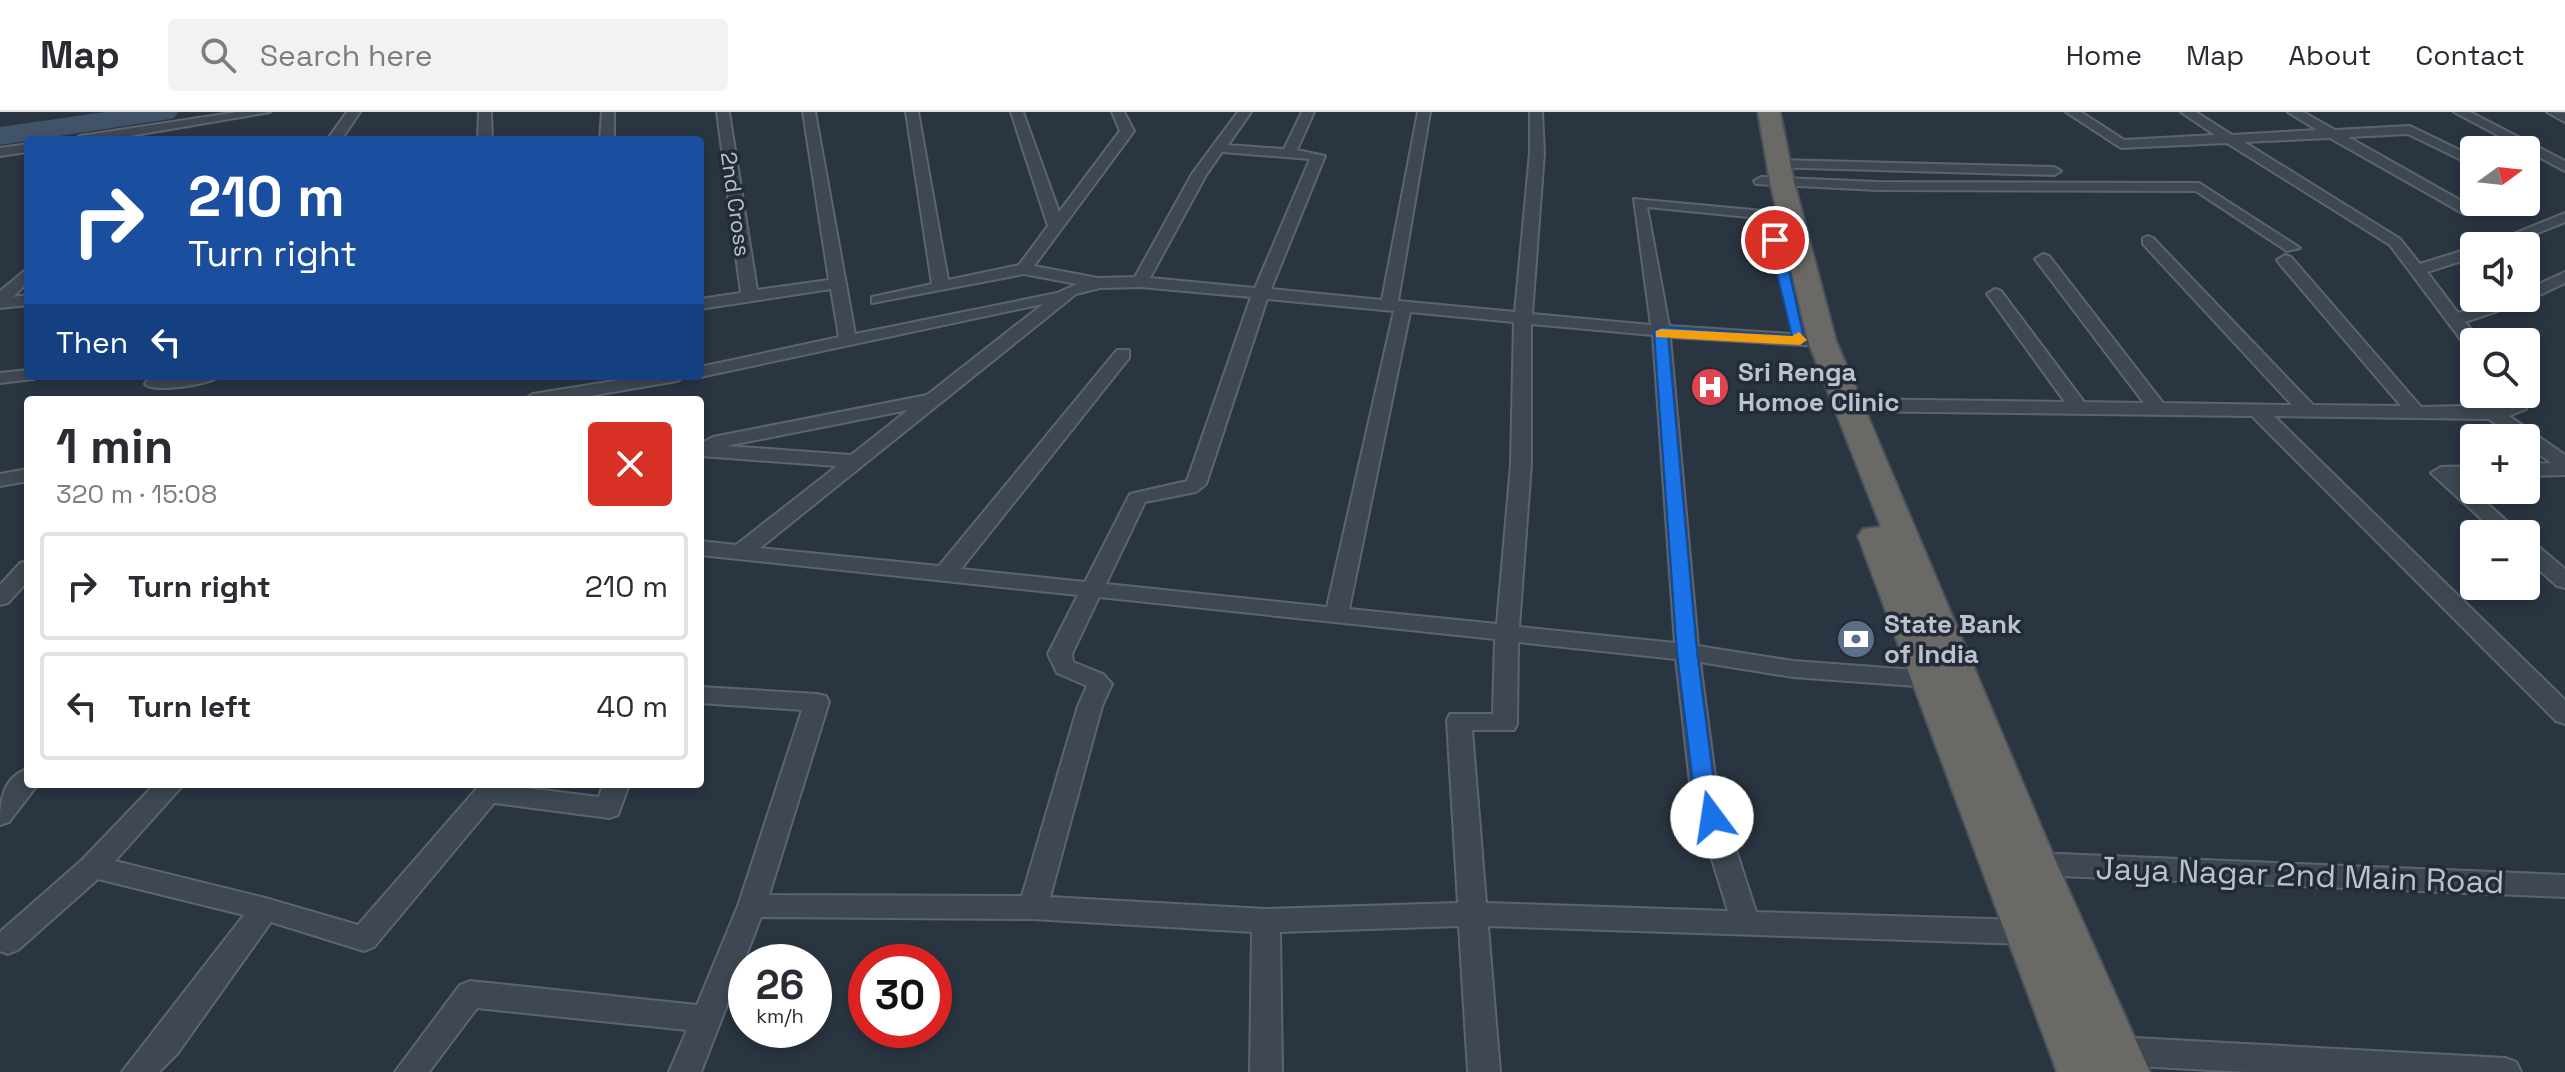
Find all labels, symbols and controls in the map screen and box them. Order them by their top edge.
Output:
search box [168,19,728,91]
text: Map [40,31,120,79]
icon: search [196,33,240,77]
text: Search here [260,36,433,75]
text: Home [2066,37,2142,73]
text: Map [2186,37,2244,73]
text: About [2288,37,2371,73]
text: Contact [2415,37,2525,73]
north arrow [2460,136,2540,216]
map controls [2460,136,2540,600]
street label: 2nd Cross [715,150,757,258]
text: 210 m [188,161,345,232]
icon: right [56,168,160,272]
pin [1741,206,1809,274]
icon: arrive [1753,218,1797,262]
text: Turn right [188,231,357,277]
button: sound [2460,232,2540,312]
icon: left [144,320,188,364]
text: Then [56,323,128,362]
button: search [2460,328,2540,408]
place label: Sri Renga Homoe Clinic [1738,355,1899,419]
hospital icon: Sri Renga Homoe Clinic [1689,366,1731,408]
text: 1 min [56,416,173,477]
button: close [588,422,672,506]
button: + [2460,424,2540,504]
text: 320 m · 15:08 [56,477,217,511]
button: − [2460,520,2540,600]
icon: right [60,564,104,608]
text: Turn right [128,567,271,606]
text: 210 m [585,567,668,606]
place label: State Bank of India [1884,607,2022,671]
bank icon: State Bank of India [1835,618,1877,660]
icon: left [60,684,104,728]
text: Turn left [128,687,251,726]
text: 40 m [597,687,668,726]
position arrow [1670,775,1754,859]
street label: Jaya Nagar 2nd Main Road [2095,848,2505,902]
speed limit sign: 30 [848,944,952,1048]
text: 26 [756,960,804,1011]
text: km/h [756,1003,804,1029]

